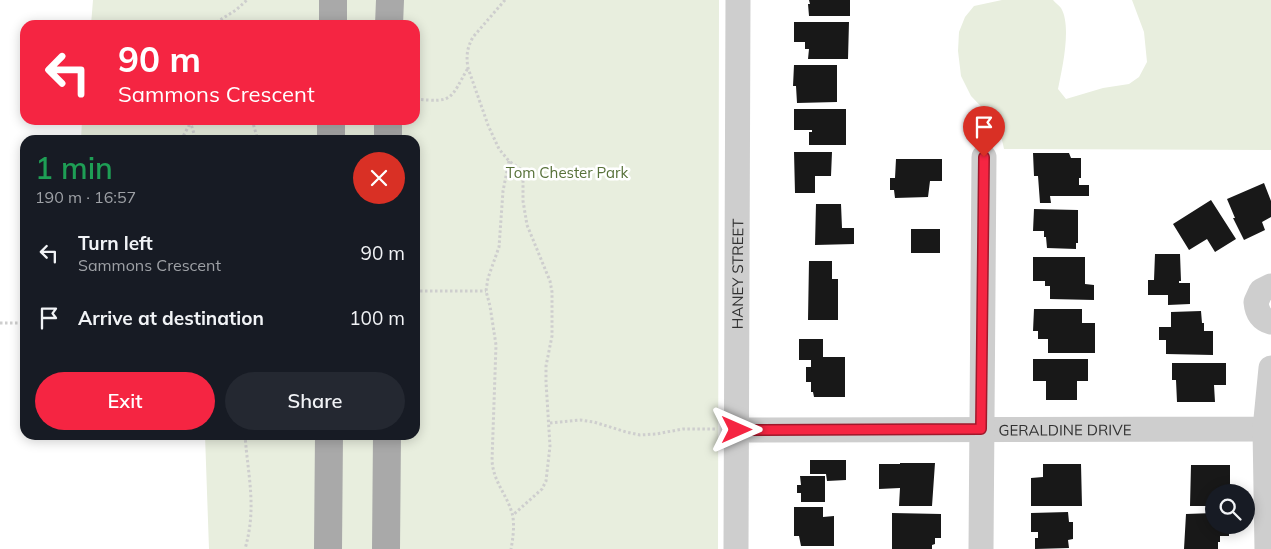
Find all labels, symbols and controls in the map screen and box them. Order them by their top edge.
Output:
text: 90 m [118,37,201,81]
icon: left [35,40,100,105]
text: Sammons Crescent [118,80,315,108]
pin [963,106,1005,157]
icon: arrive [970,113,998,141]
text: 1 min [35,149,113,187]
button: close [353,152,405,204]
park label: Tom Chester Park [506,163,628,182]
text: 190 m · 16:57 [35,187,136,207]
street label: HANEY STREET [727,219,747,329]
text: Turn left [78,231,153,255]
icon: left [35,239,63,267]
text: 90 m [361,241,405,265]
text: Sammons Crescent [78,255,221,275]
icon: arrive [35,304,63,332]
text: Arrive at destination [78,306,264,330]
text: 100 m [349,306,405,330]
button: Exit [35,372,215,430]
button: Share [225,372,405,430]
position arrow [710,403,762,455]
street label: GERALDINE DRIVE [998,420,1132,439]
map controls [1205,484,1255,534]
button: search [1205,484,1255,534]

